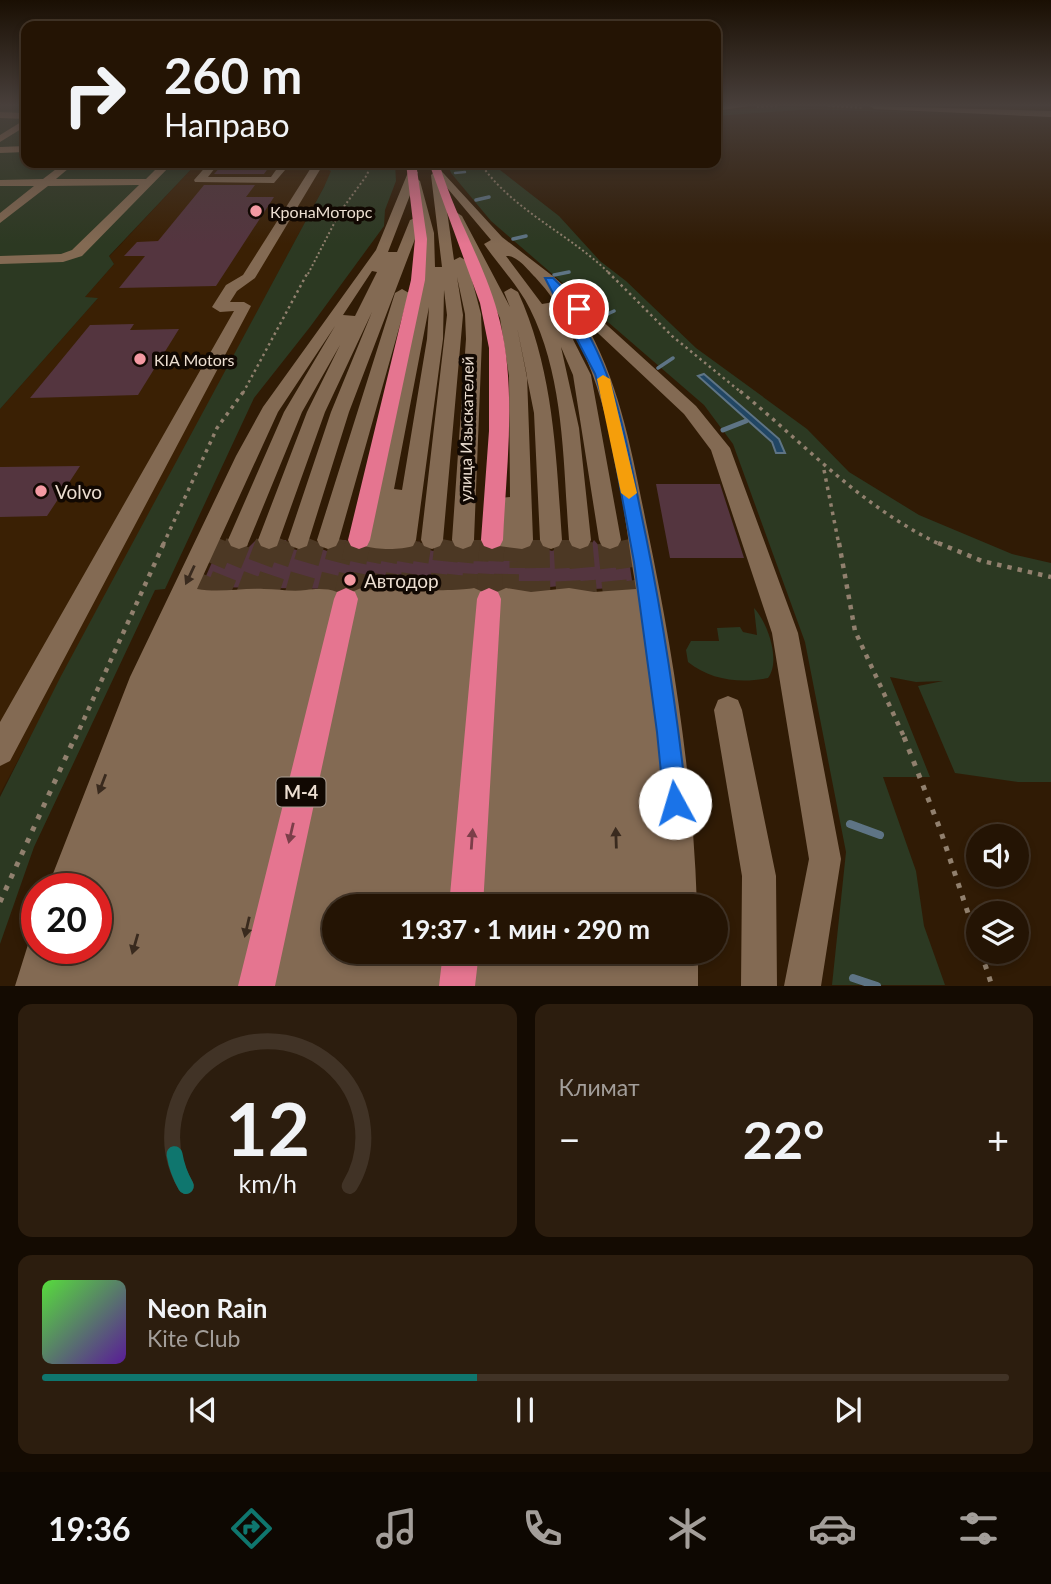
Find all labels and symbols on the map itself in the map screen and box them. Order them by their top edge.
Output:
place label: КронаМоторс [270,202,373,221]
marker: КронаМоторс [248,203,264,219]
pin [549,279,609,339]
place label: KIA Motors [154,350,235,369]
marker: KIA Motors [132,351,148,367]
street label: улица Изыскателей [455,356,477,502]
place label: Volvo [55,480,102,503]
marker: Volvo [33,483,49,499]
one-way arrow [184,564,195,585]
place label: Автодор [364,569,439,592]
marker: Автодор [342,572,358,588]
position arrow [638,766,712,840]
one-way arrow [96,774,107,795]
road number: М-4 [276,778,326,806]
one-way arrow [285,822,296,844]
one-way arrow [467,827,478,849]
one-way arrow [611,827,622,849]
speed limit sign: 20 [21,873,112,964]
one-way arrow [241,916,252,938]
one-way arrow [129,933,139,954]

